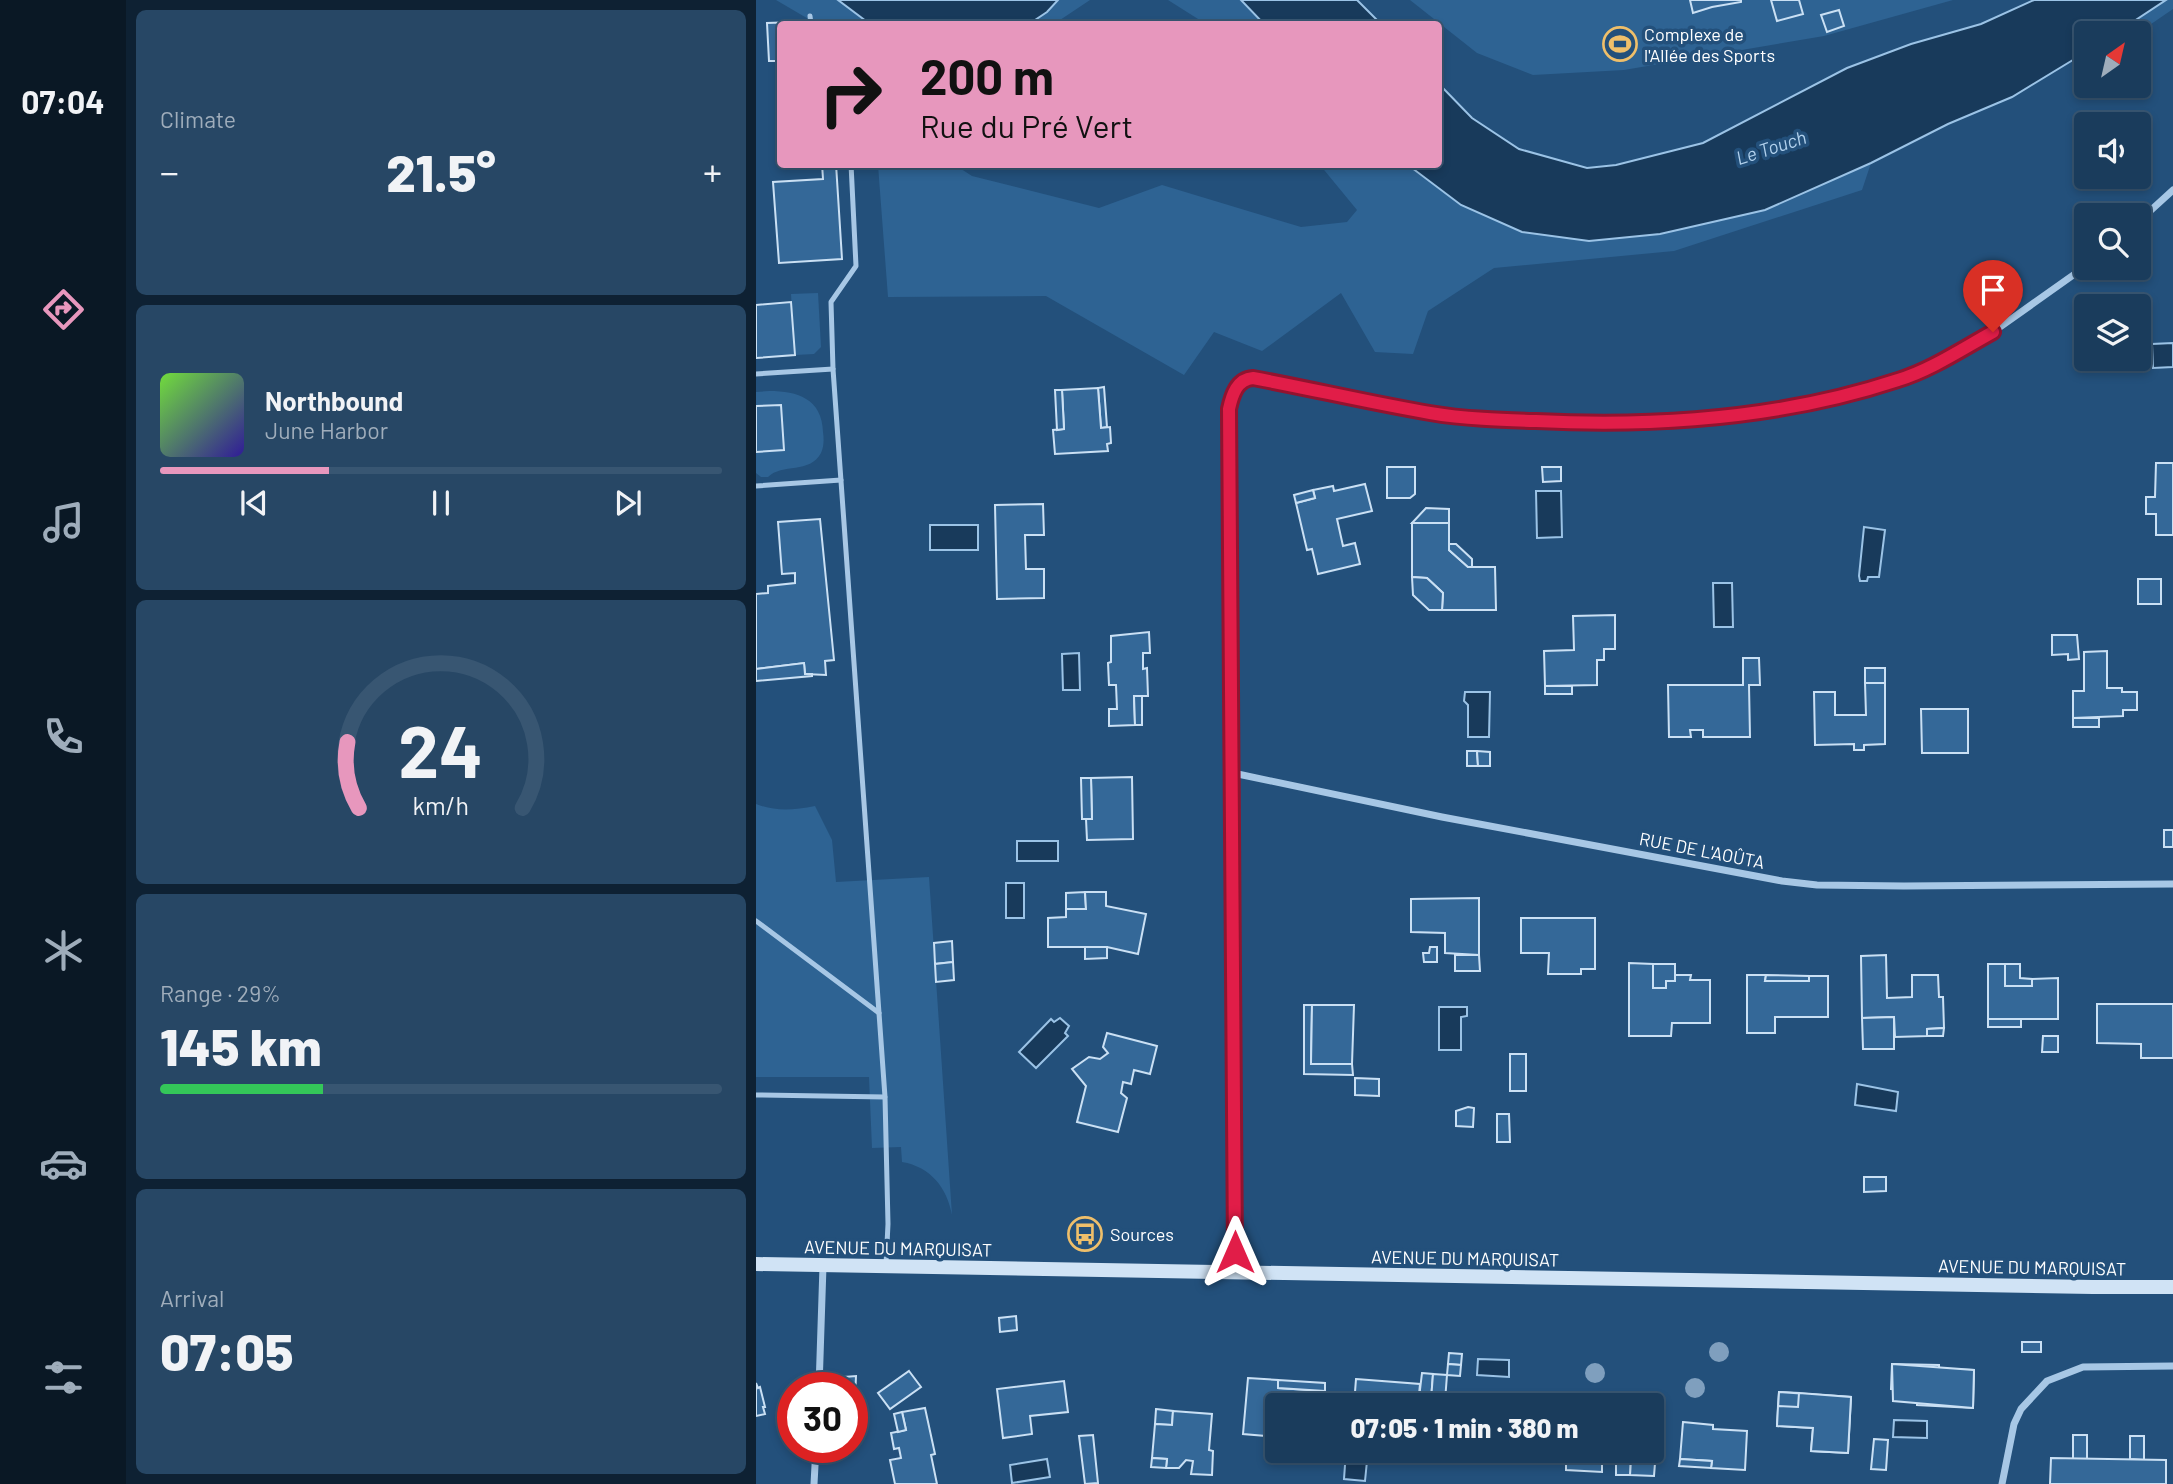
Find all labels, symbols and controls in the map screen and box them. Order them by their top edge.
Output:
north arrow [2074,21,2151,98]
map controls [2074,21,2151,371]
place label: Complexe de l'Allée des Sports [1644,23,1775,66]
sports icon: Complexe de l'Allée des Sports [1601,25,1639,63]
text: 200 m [920,46,1054,105]
icon: right [805,49,896,140]
text: 07:04 [21,82,105,120]
text: Climate [160,105,236,133]
text: Rue du Pré Vert [920,106,1133,144]
button: sound [2074,112,2151,189]
water label: Le Touch [1733,125,1809,169]
text: 21.5° [386,140,496,202]
text: − [160,148,179,194]
text: + [703,148,722,194]
button: search [2074,203,2151,280]
pin [1963,260,2023,332]
icon: arrive [1974,271,2012,309]
icon: directions [39,285,88,334]
button: layers [2074,294,2151,371]
text: Northbound [265,385,403,416]
text: June Harbor [265,416,388,444]
icon: previous [235,484,273,522]
icon: pause [422,484,460,522]
icon: next [609,484,647,522]
icon: music [39,498,88,547]
text: 24 [399,705,483,793]
icon: phone [39,712,88,761]
text: km/h [413,790,469,820]
street label: RUE DE L'AOÛTA [1637,827,1767,873]
icon: climate [39,926,88,975]
text: Range · 29% [160,979,281,1007]
text: 145 km [160,1014,322,1076]
icon: car [39,1139,88,1188]
bus stop icon: Sources [1066,1215,1104,1253]
position arrow [1198,1215,1272,1289]
place label: Sources [1110,1223,1174,1245]
street label: AVENUE DU MARQUISAT [804,1235,992,1261]
street label: AVENUE DU MARQUISAT [1371,1245,1559,1271]
street label: AVENUE DU MARQUISAT [1938,1254,2126,1280]
text: Arrival [160,1284,224,1312]
text: 07:05 [160,1319,293,1381]
icon: filters [39,1353,88,1402]
speed limit sign: 30 [777,1372,868,1463]
text: 07:05 · 1 min · 380 m [1351,1412,1578,1443]

